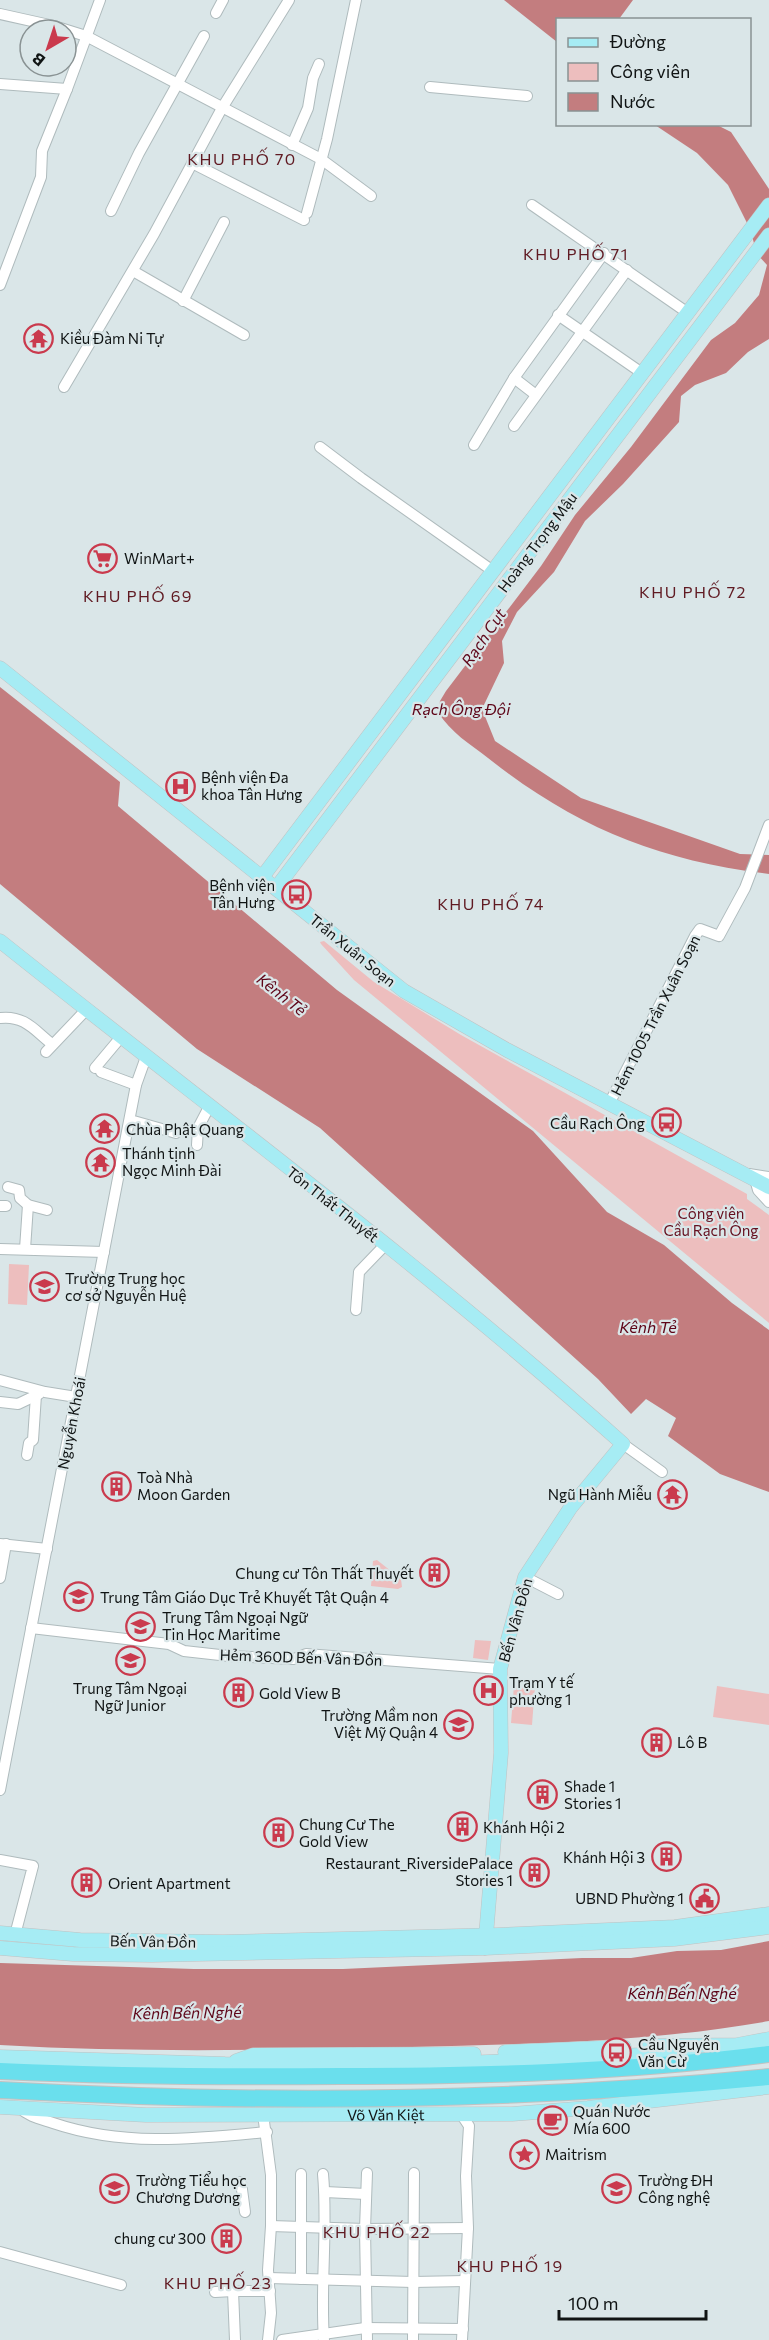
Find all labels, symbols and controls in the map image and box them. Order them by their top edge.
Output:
north arrow [18,18,78,78]
legend [556,18,751,126]
text: Đường [609,30,666,52]
text: B [28,49,48,71]
text: Công viên [610,60,690,82]
text: Nước [610,90,655,112]
district label: KHU PHỐ 70 [187,147,297,168]
district label: KHU PHỐ 71 [523,242,629,263]
temple icon: Kiều Đàm Ni Tự [23,322,55,354]
place label: Kiều Đàm Ni Tự [60,329,164,347]
street label: Hoàng Trọng Mậu [494,488,580,596]
supermarket icon: WinMart+ [87,542,119,574]
place label: WinMart+ [124,549,195,567]
district label: KHU PHỐ 72 [639,580,747,601]
district label: KHU PHỐ 69 [83,584,193,605]
water label: Rạch Cụt [457,604,509,669]
water label: Rạch Ông Đội [412,699,511,718]
place label: Bệnh viện Đa khoa Tân Hưng [201,768,303,803]
hospital icon: Bệnh viện Đa khoa Tân Hưng [164,770,196,802]
place label: Bệnh viện Tân Hưng [209,876,275,911]
bus stop icon: Bệnh viện Tân Hưng [280,878,312,910]
district label: KHU PHỐ 74 [437,892,545,913]
street label: Trần Xuân Soạn [306,910,400,990]
street label: Hẻm 1005 Trần Xuân Soạn [607,932,703,1098]
water label: Kênh Tẻ [254,969,311,1019]
bus stop icon: Cầu Rạch Ông [650,1107,682,1139]
temple icon: Chùa Phật Quang [89,1113,121,1145]
place label: Cầu Rạch Ông [550,1113,645,1132]
place label: Chùa Phật Quang [126,1120,244,1138]
place label: Thánh tịnh Ngọc Minh Đài [122,1144,222,1179]
temple icon: Thánh tịnh Ngọc Minh Đài [85,1146,117,1178]
street label: Tôn Thất Thuyết [283,1162,383,1246]
park label: Công viên Cầu Rạch Ông [664,1204,758,1239]
place label: Trường Trung học cơ sở Nguyễn Huệ [65,1269,186,1304]
school or university icon: Trường Trung học cơ sở Nguyễn Huệ [28,1271,60,1303]
water label: Kênh Tẻ [619,1317,677,1336]
street label: Nguyễn Khoái [53,1375,89,1471]
place label: Toà Nhà Moon Garden [137,1468,230,1503]
building icon: Toà Nhà Moon Garden [100,1470,132,1502]
temple icon: Ngũ Hành Miễu [657,1478,689,1510]
place label: Ngũ Hành Miễu [548,1485,652,1503]
building icon: Chung cư Tôn Thất Thuyết [419,1557,451,1589]
place label: Chung cư Tôn Thất Thuyết [235,1564,414,1582]
street label: Bến Vân Đồn [494,1576,536,1664]
school or university icon: Trung Tâm Giáo Dục Trẻ Khuyết Tật Quận 4 [63,1581,95,1613]
place label: Trung Tâm Giáo Dục Trẻ Khuyết Tật Quận 4 [100,1588,389,1606]
place label: Trung Tâm Ngoại Ngữ Tin Học Maritime [162,1608,309,1643]
school or university icon: Trung Tâm Ngoại Ngữ Tin Học Maritime [125,1610,157,1642]
school or university icon: Trung Tâm Ngoại Ngữ Junior [114,1645,146,1677]
street label: Hẻm 360D Bến Vân Đồn [219,1645,383,1669]
place label: Trạm Y tế phường 1 [509,1673,576,1708]
hospital icon: Trạm Y tế phường 1 [472,1675,504,1707]
building icon: Gold View B [222,1677,254,1709]
place label: Trung Tâm Ngoại Ngữ Junior [73,1679,187,1714]
place label: Gold View B [259,1684,341,1702]
place label: Trường Mầm non Việt Mỹ Quận 4 [321,1706,438,1741]
school or university icon: Trường Mầm non Việt Mỹ Quận 4 [443,1708,475,1740]
building icon: Lô B [640,1726,672,1758]
place label: Lô B [677,1733,707,1751]
place label: Shade 1 Stories 1 [564,1777,622,1812]
building icon: Shade 1 Stories 1 [527,1779,559,1811]
building icon: Khánh Hội 2 [446,1811,478,1843]
place label: Chung Cư The Gold View [299,1815,395,1850]
building icon: Chung Cư The Gold View [262,1817,294,1849]
place label: Khánh Hội 2 [483,1818,565,1836]
building icon: Khánh Hội 3 [650,1841,682,1873]
place label: Khánh Hội 3 [563,1848,645,1866]
place label: Restaurant_RiversidePalace Stories 1 [325,1854,513,1889]
building icon: Restaurant_RiversidePalace Stories 1 [518,1856,550,1888]
building icon: Orient Apartment [71,1867,103,1899]
place label: Orient Apartment [108,1874,231,1892]
public building icon: UBND Phường 1 [689,1882,721,1914]
place label: UBND Phường 1 [575,1889,684,1907]
street label: Bến Vân Đồn [110,1931,196,1951]
water label: Kênh Bến Nghé [627,1983,737,2002]
water label: Kênh Bến Nghé [132,2002,242,2022]
place label: Cầu Nguyễn Văn Cừ [638,2035,719,2070]
bus stop icon: Cầu Nguyễn Văn Cừ [601,2037,633,2069]
place label: Quán Nước Mía 600 [573,2102,650,2137]
cafe icon: Quán Nước Mía 600 [536,2104,568,2136]
street label: Võ Văn Kiệt [347,2105,425,2123]
place icon: Maitrism [508,2138,540,2170]
place label: Maitrism [545,2145,607,2163]
place label: Trường Tiểu học Chương Dương [136,2171,247,2206]
place label: Trường ĐH Công nghệ [638,2171,713,2206]
school or university icon: Trường Tiểu học Chương Dương [99,2173,131,2205]
school or university icon: Trường ĐH Công nghệ [601,2173,633,2205]
district label: KHU PHỐ 22 [323,2220,431,2241]
building icon: chung cư 300 [211,2222,243,2254]
place label: chung cư 300 [114,2229,206,2247]
district label: KHU PHỐ 19 [456,2254,564,2275]
district label: KHU PHỐ 23 [164,2271,272,2292]
scale bar [559,2283,706,2321]
text: 100 m [568,2292,618,2314]

